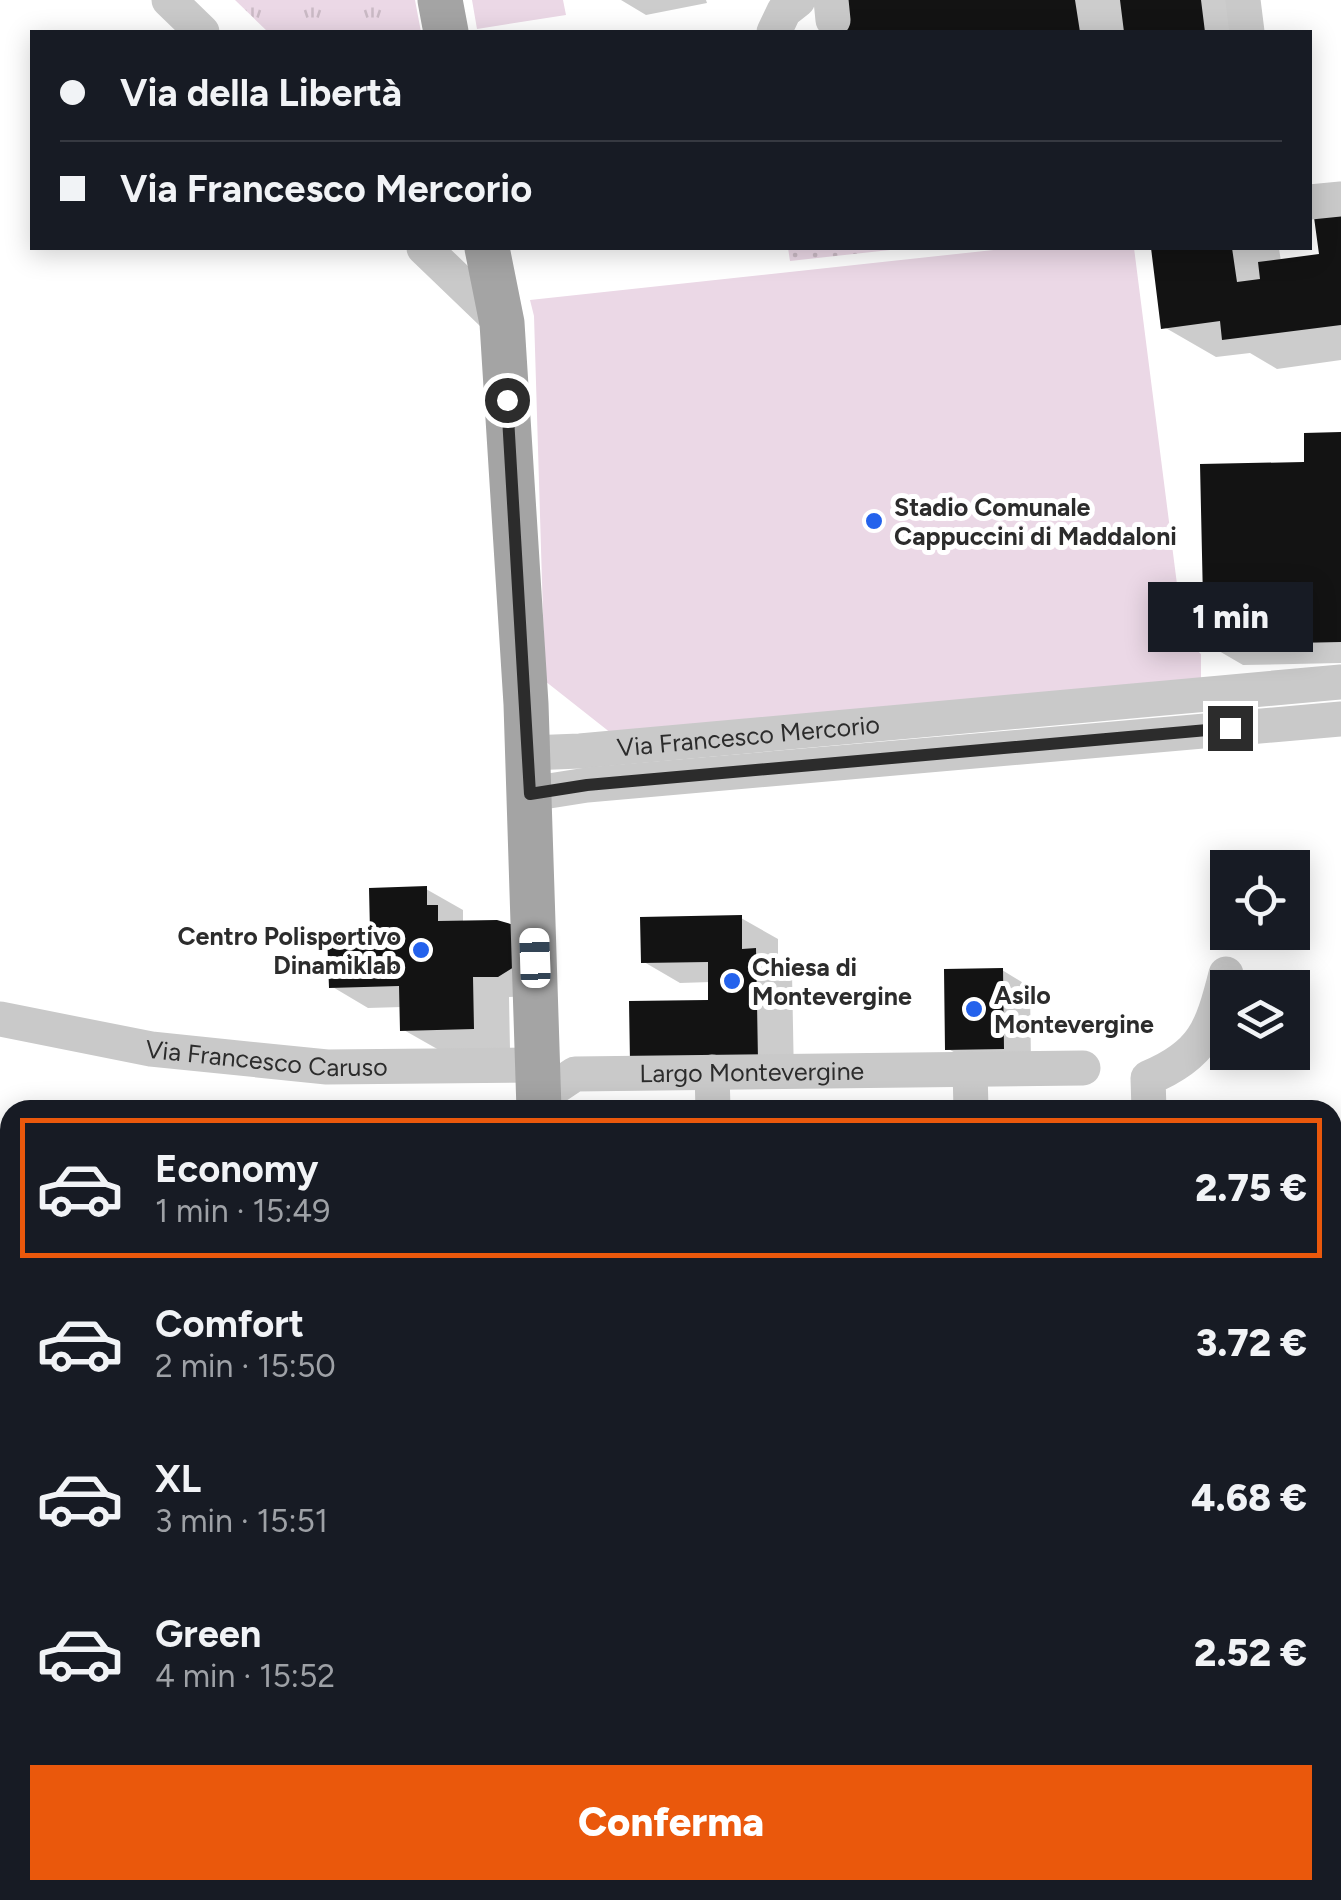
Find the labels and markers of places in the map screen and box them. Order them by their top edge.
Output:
place label: Stadio Comunale Cappuccini di Maddaloni [894,492,1177,551]
marker: Stadio Comunale Cappuccini di Maddaloni [863,510,885,532]
place label: Centro Polisportivo Dinamiklab [177,921,401,980]
marker: Centro Polisportivo Dinamiklab [410,939,432,961]
place label: Chiesa di Montevergine [752,952,912,1011]
marker: Chiesa di Montevergine [721,970,743,992]
place label: Asilo Montevergine [994,980,1154,1039]
marker: Asilo Montevergine [963,998,985,1020]

